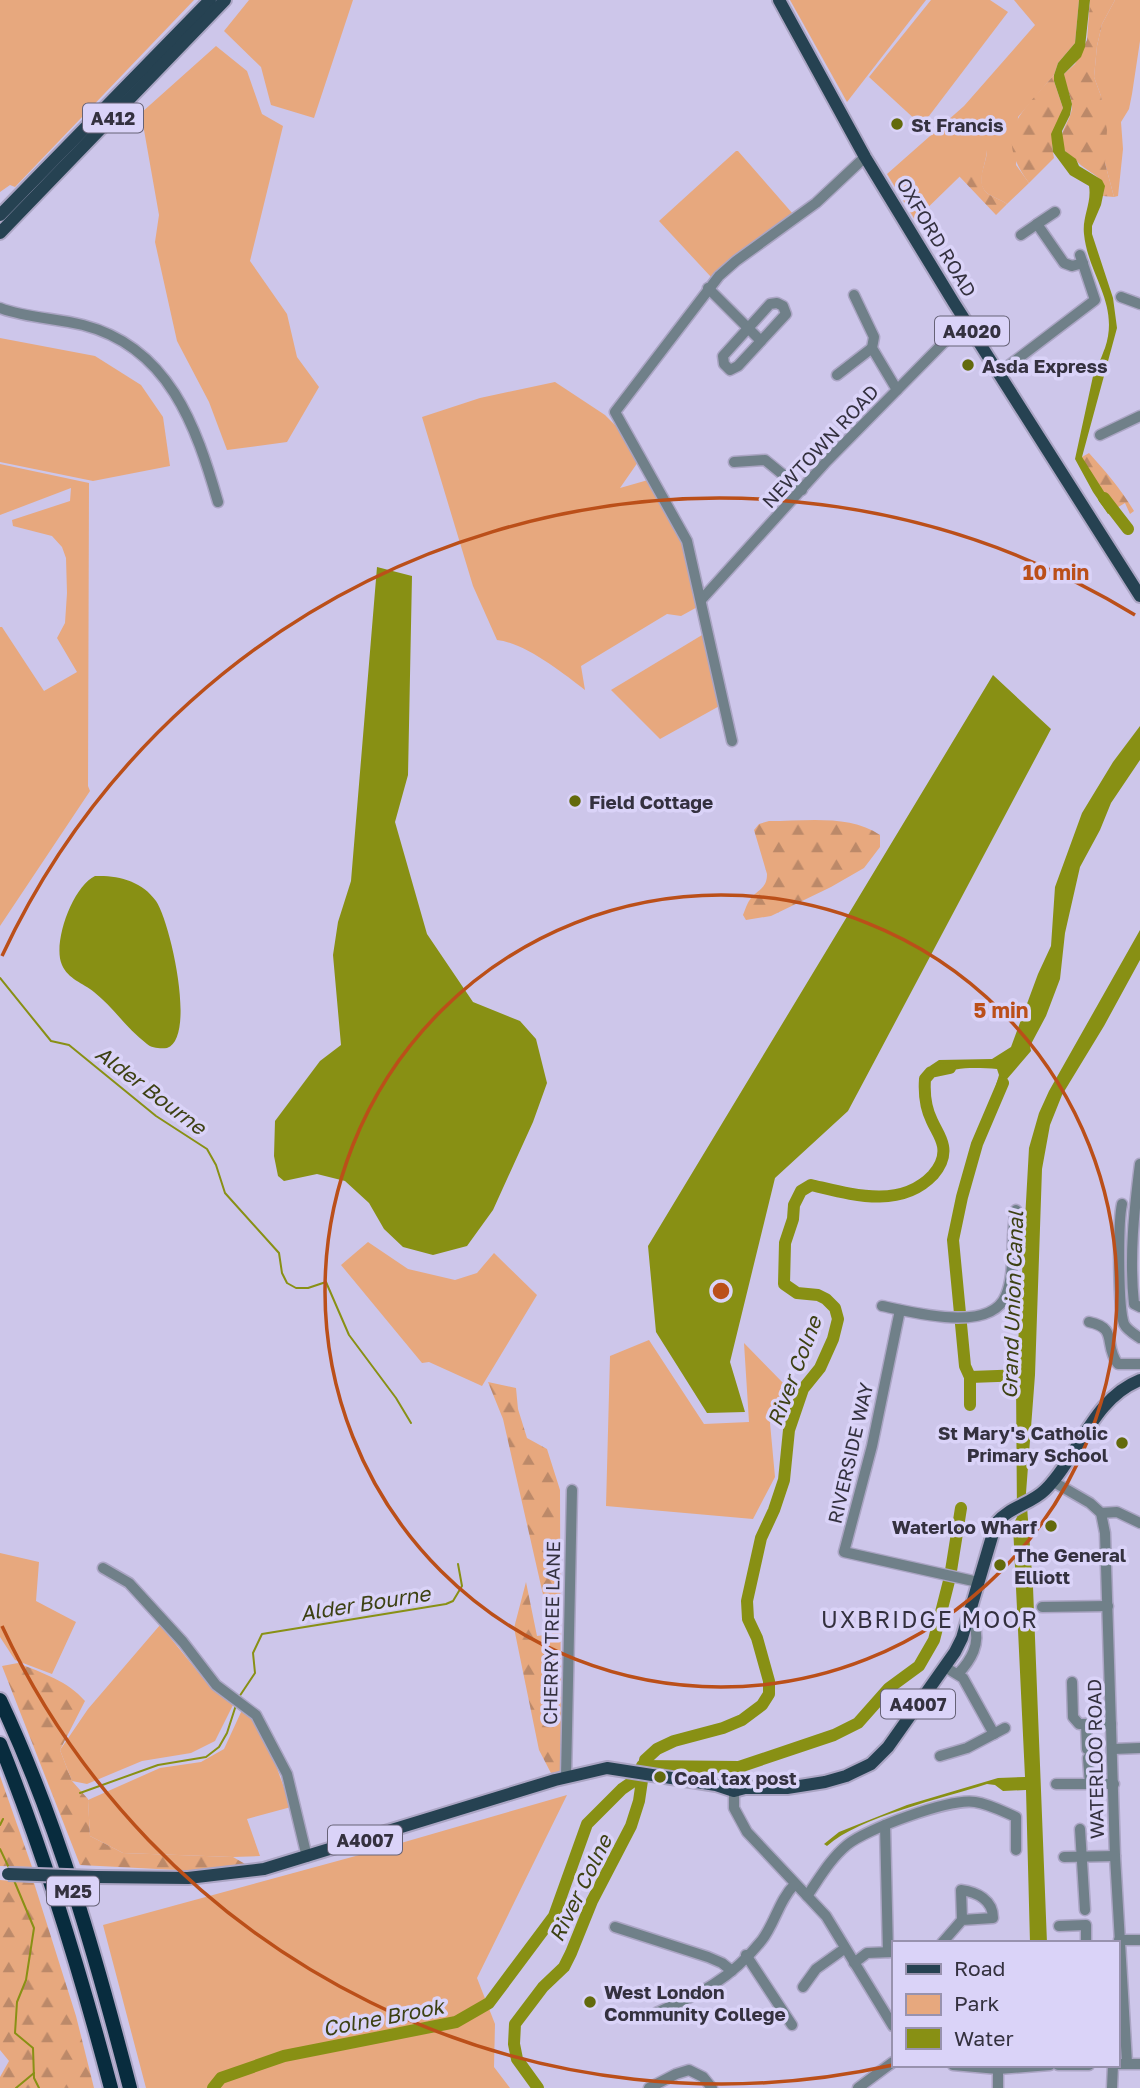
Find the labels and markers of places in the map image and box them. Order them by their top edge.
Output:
place label: St Francis [911,113,1004,136]
marker: St Francis [889,116,905,132]
place label: Asda Express [982,354,1108,377]
marker: Asda Express [960,357,976,373]
place label: Field Cottage [589,790,713,813]
marker: Field Cottage [567,793,583,809]
centre of rings [709,1279,733,1303]
place label: St Mary's Catholic Primary School [938,1421,1108,1466]
marker: St Mary's Catholic Primary School [1114,1435,1130,1451]
place label: Waterloo Wharf [892,1515,1037,1538]
marker: Waterloo Wharf [1043,1518,1059,1534]
place label: The General Elliott [1014,1543,1126,1588]
marker: The General Elliott [992,1557,1008,1573]
place label: Coal tax post [674,1766,797,1789]
marker: Coal tax post [652,1769,668,1785]
place label: West London Community College [604,1980,786,2025]
marker: West London Community College [582,1994,598,2010]

